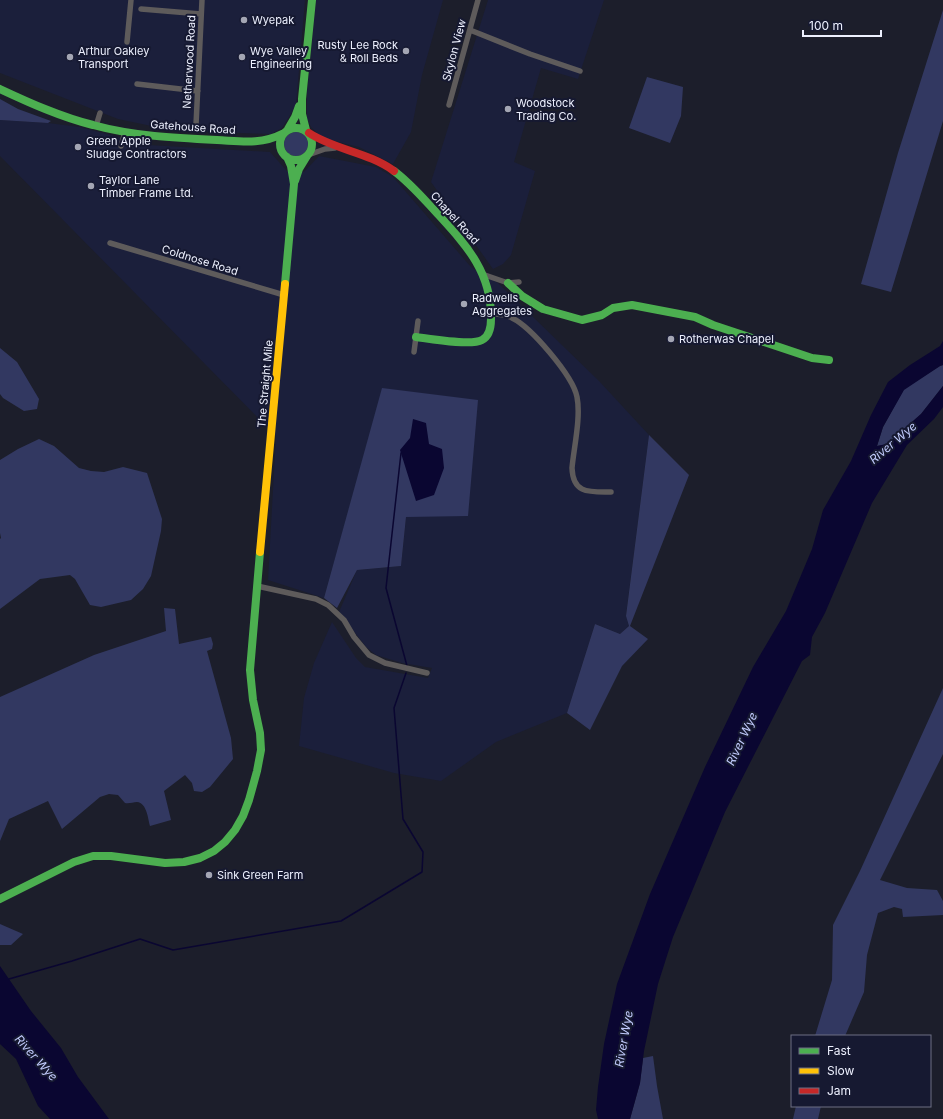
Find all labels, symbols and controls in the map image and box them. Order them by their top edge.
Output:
scale bar [803,12,881,38]
place label: Wyepak [252,13,294,27]
street label: Netherwood Road [180,15,198,109]
marker: Wyepak [239,15,249,25]
street label: Skylon View [439,17,469,83]
text: 100 m [809,18,843,33]
place label: Rusty Lee Rock & Roll Beds [318,38,398,65]
place label: Arthur Oakley Transport [78,44,149,71]
place label: Wye Valley Engineering [250,44,312,71]
marker: Rusty Lee Rock & Roll Beds [401,46,411,56]
marker: Arthur Oakley Transport [65,52,75,62]
marker: Wye Valley Engineering [237,52,247,62]
place label: Woodstock Trading Co. [516,96,576,123]
marker: Woodstock Trading Co. [503,104,513,114]
street label: Gatehouse Road [150,117,236,137]
place label: Green Apple Sludge Contractors [86,134,187,161]
marker: Green Apple Sludge Contractors [73,142,83,152]
place label: Taylor Lane Timber Frame Ltd. [99,173,194,200]
marker: Taylor Lane Timber Frame Ltd. [86,181,96,191]
street label: Chapel Road [428,189,482,247]
street label: Coldnose Road [160,242,240,278]
place label: Radwells Aggregates [472,291,532,318]
marker: Radwells Aggregates [459,299,469,309]
place label: Rotherwas Chapel [679,332,774,346]
marker: Rotherwas Chapel [666,334,676,344]
street label: The Straight Mile [254,339,276,429]
water label: River Wye [866,418,919,467]
water label: River Wye [723,710,760,768]
place label: Sink Green Farm [217,868,303,882]
marker: Sink Green Farm [204,870,214,880]
water label: River Wye [611,1009,636,1068]
water label: River Wye [12,1031,61,1084]
legend [791,1035,931,1107]
text: Fast [827,1043,851,1058]
text: Slow [827,1063,855,1078]
text: Jam [827,1083,851,1098]

